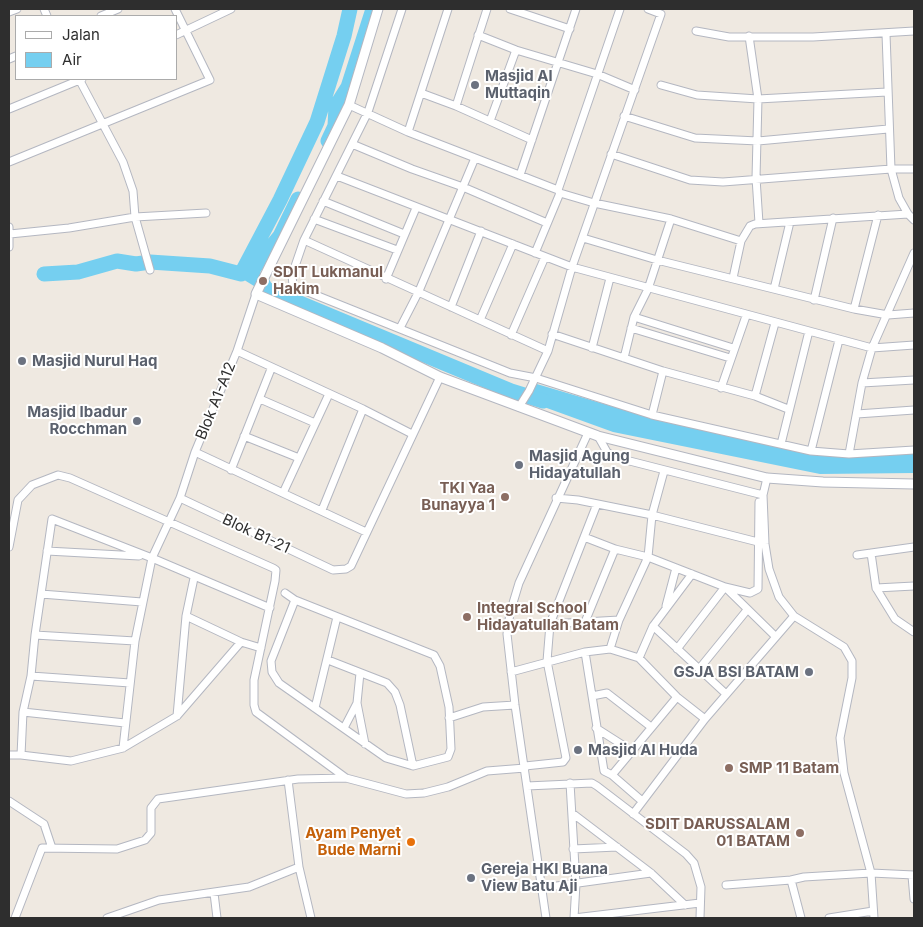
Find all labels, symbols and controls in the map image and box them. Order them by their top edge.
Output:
legend [15,15,178,80]
text: Jalan [62,25,100,44]
text: Air [62,50,82,69]
place label: Masjid Al Muttaqin [485,67,552,102]
marker: Masjid Al Muttaqin [469,79,481,91]
place label: SDIT Lukmanul Hakim [273,263,383,298]
marker: SDIT Lukmanul Hakim [257,275,269,287]
place label: Masjid Nurul Haq [32,352,157,370]
marker: Masjid Nurul Haq [16,355,28,367]
street label: Blok A1-A12 [192,359,240,443]
place label: Masjid Ibadur Rocchman [27,403,127,438]
marker: Masjid Ibadur Rocchman [131,415,143,427]
place label: Masjid Agung Hidayatullah [529,447,630,482]
marker: Masjid Agung Hidayatullah [513,459,525,471]
place label: TKI Yaa Bunayya 1 [421,479,495,514]
marker: TKI Yaa Bunayya 1 [499,491,511,503]
street label: Blok B1-21 [219,511,293,557]
place label: Integral School Hidayatullah Batam [477,599,619,634]
marker: Integral School Hidayatullah Batam [461,611,473,623]
place label: GSJA BSI BATAM [674,663,799,681]
marker: GSJA BSI BATAM [803,666,815,678]
place label: Masjid Al Huda [588,741,698,759]
marker: Masjid Al Huda [572,744,584,756]
place label: SMP 11 Batam [739,759,839,777]
marker: SMP 11 Batam [723,762,735,774]
place label: SDIT DARUSSALAM 01 BATAM [645,815,790,850]
place label: Ayam Penyet Bude Marni [305,824,401,859]
marker: SDIT DARUSSALAM 01 BATAM [794,827,806,839]
marker: Ayam Penyet Bude Marni [405,836,417,848]
place label: Gereja HKI Buana View Batu Aji [481,860,608,895]
marker: Gereja HKI Buana View Batu Aji [465,872,477,884]

